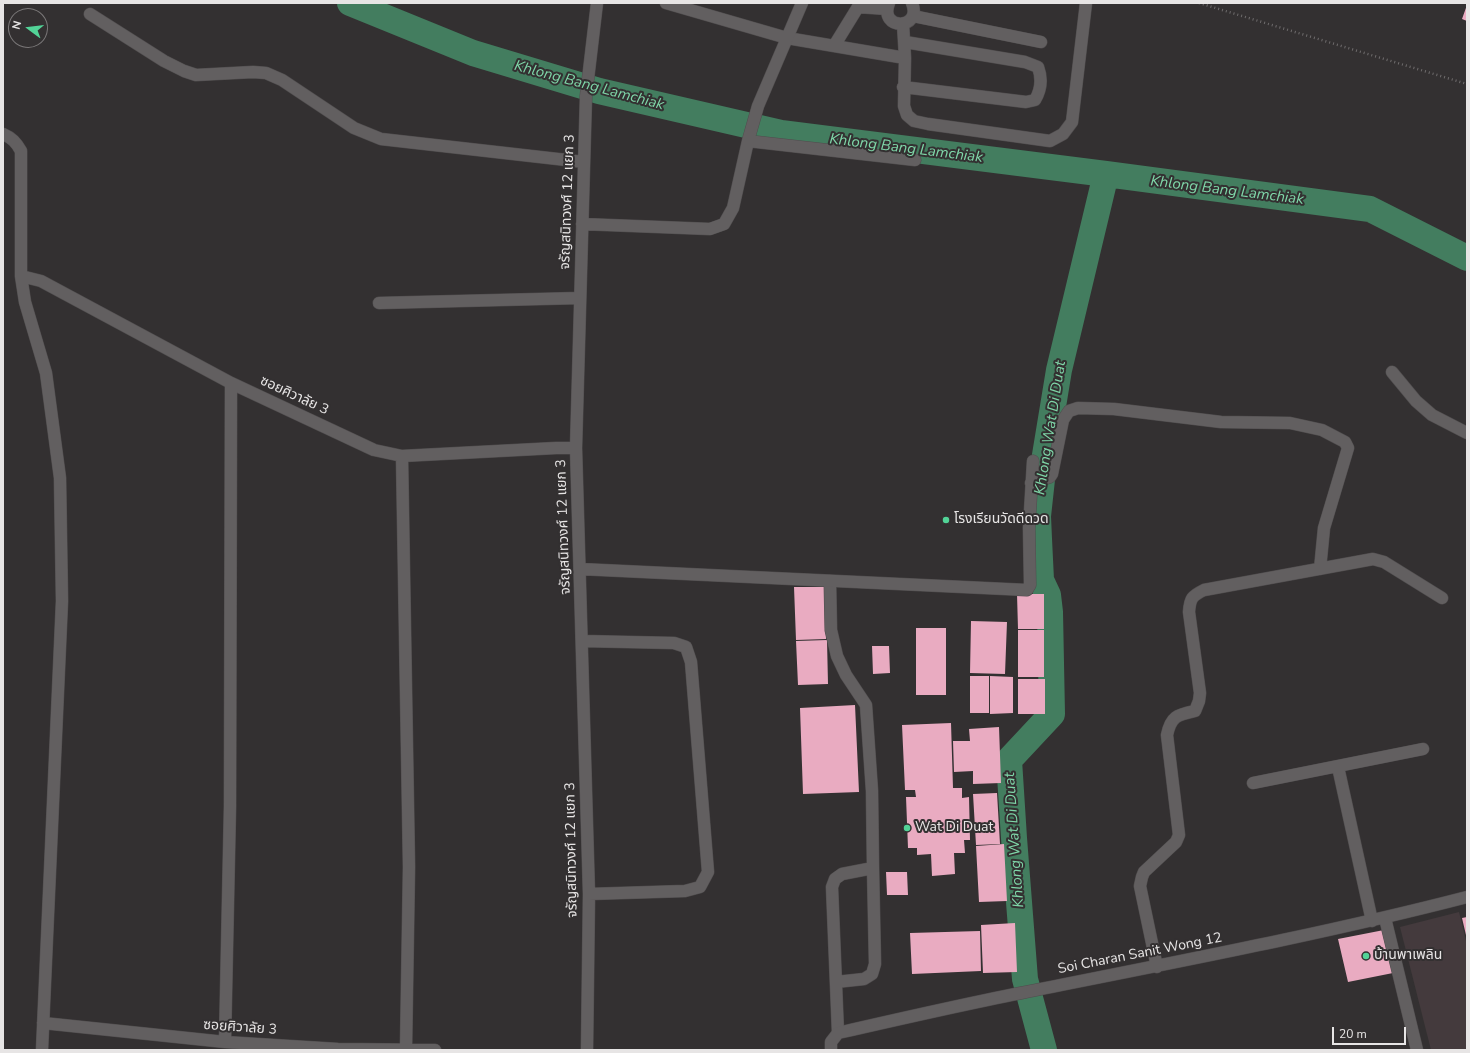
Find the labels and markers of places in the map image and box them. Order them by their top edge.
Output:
place label: โรงเรียนวัดดีดวด [954,512,1049,528]
marker: โรงเรียนวัดดีดวด [941,515,951,525]
place label: Wat Di Duat [915,820,993,836]
marker: Wat Di Duat [902,823,912,833]
place label: บ้านพาเพลิน [1374,948,1442,964]
marker: บ้านพาเพลิน [1361,951,1371,961]

